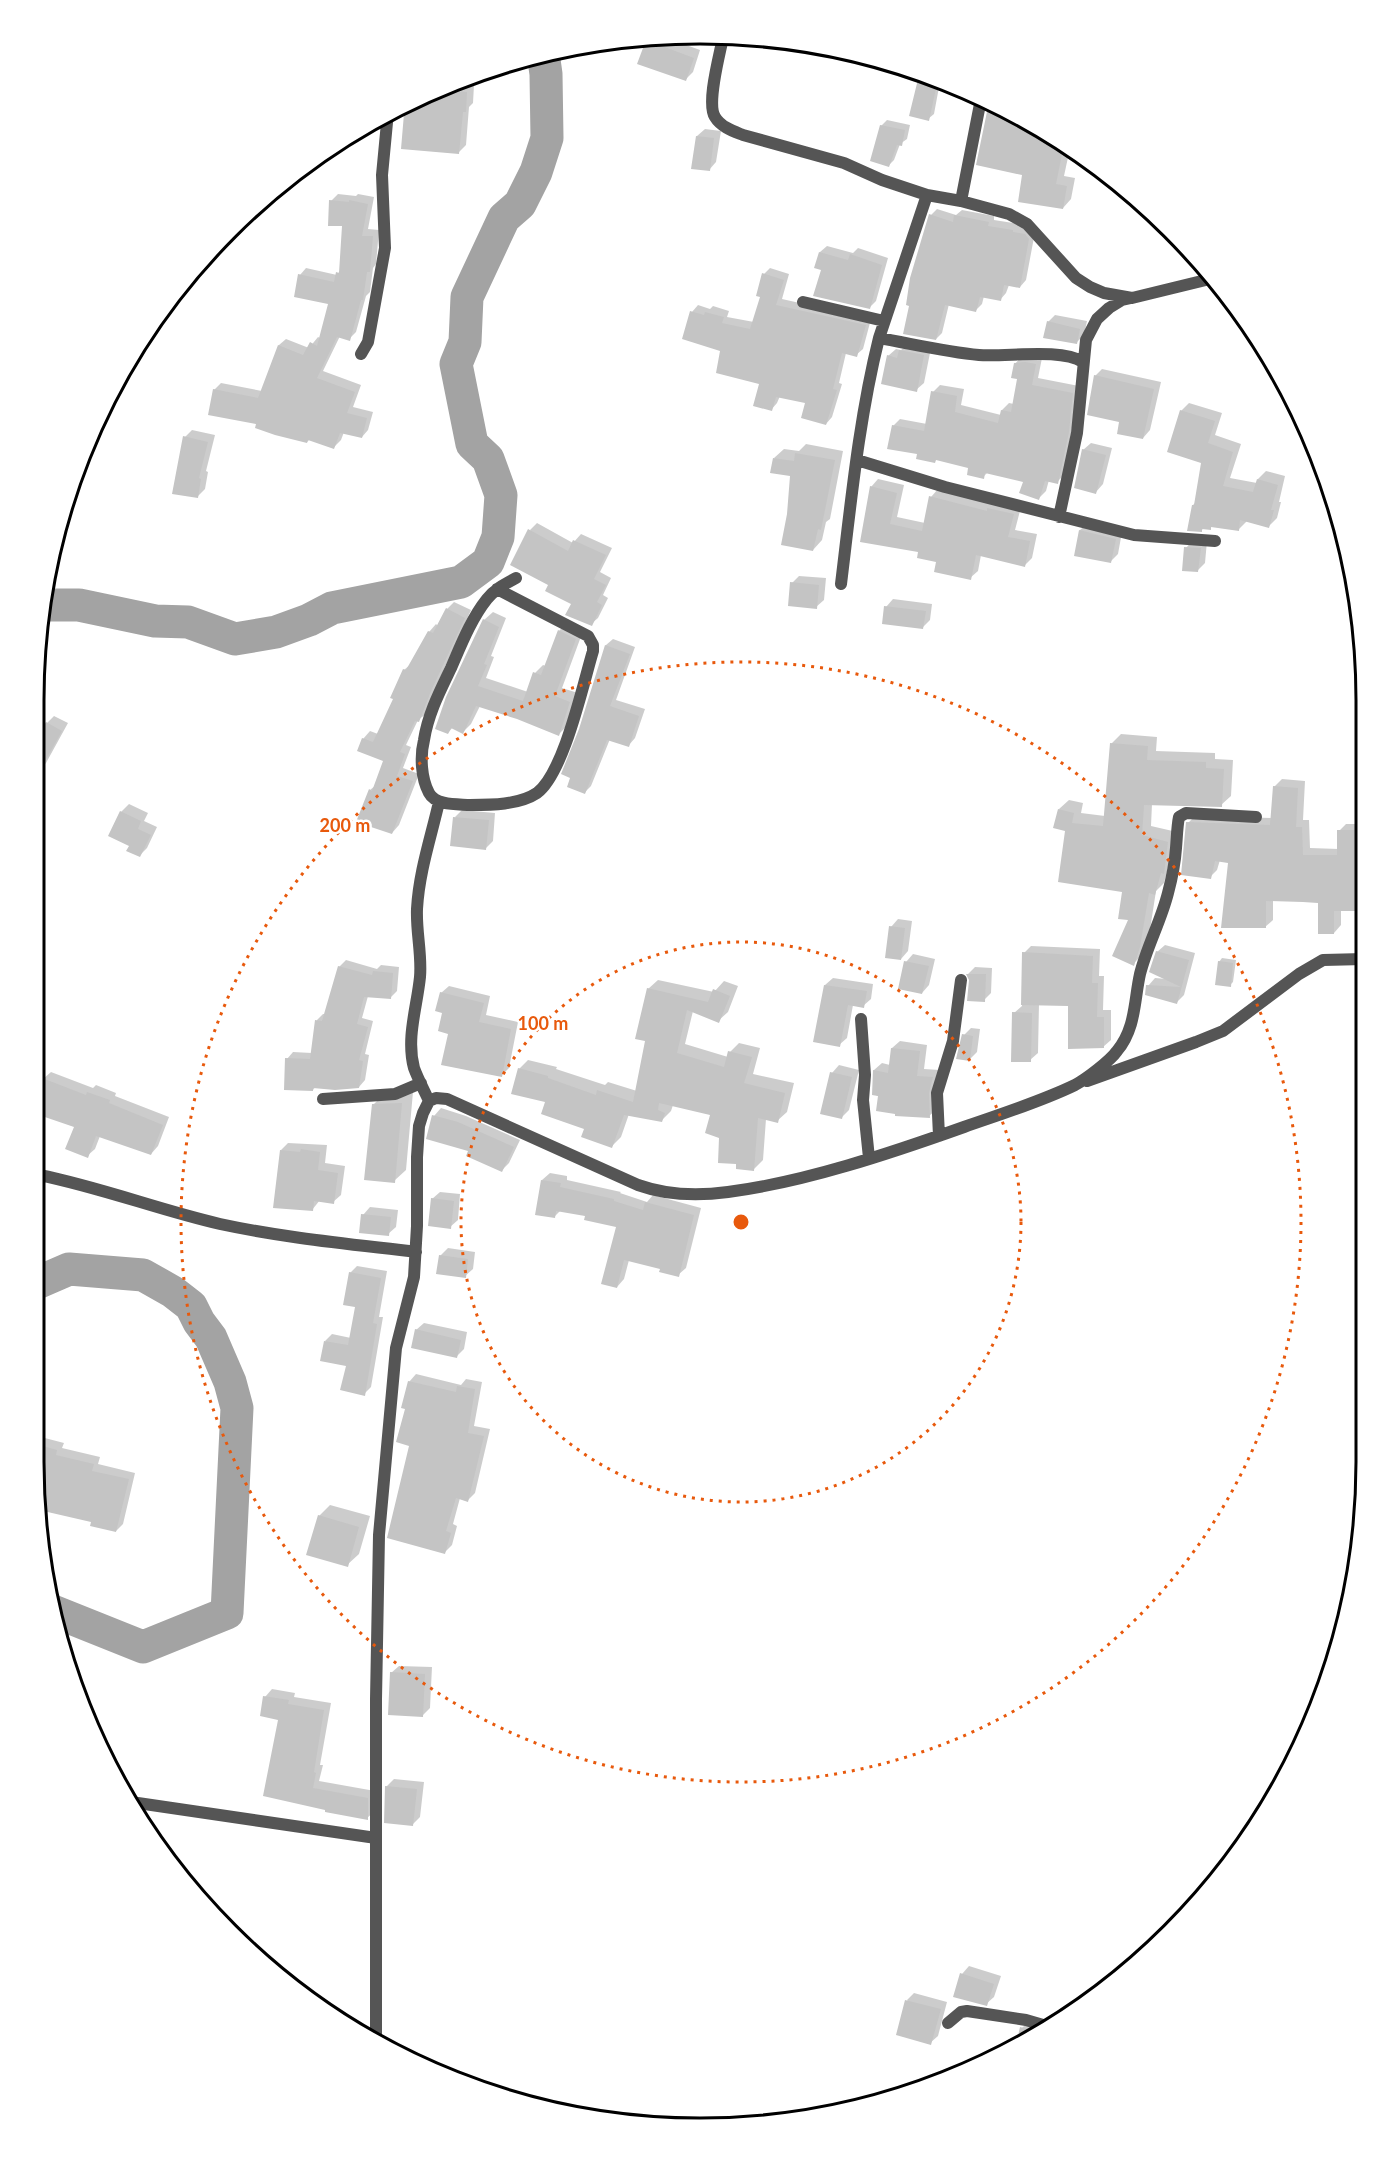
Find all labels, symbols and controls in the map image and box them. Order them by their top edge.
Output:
text: 200 m [320,814,370,836]
text: 100 m [518,1012,568,1034]
centre of rings [731,1212,751,1232]

